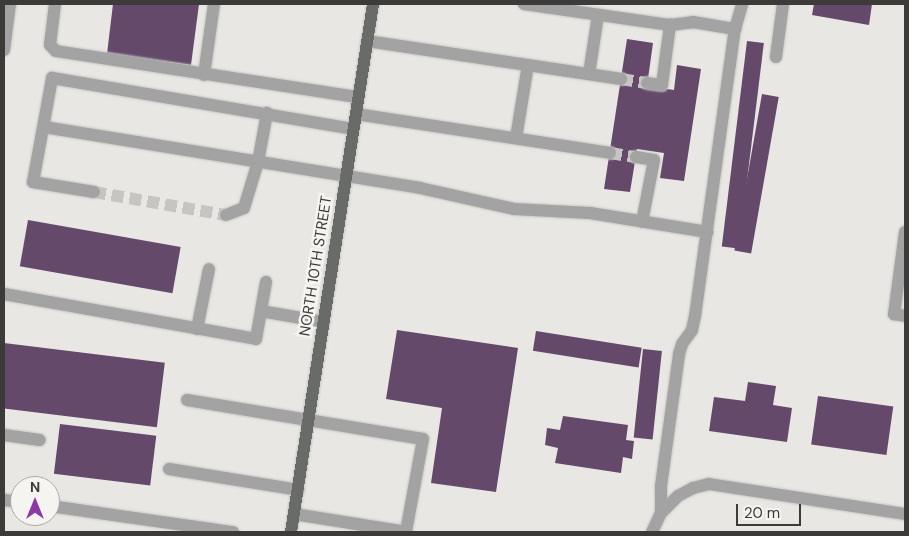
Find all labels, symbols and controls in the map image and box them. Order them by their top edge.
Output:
street label: NORTH 10TH STREET [296,195,336,337]
north arrow [10,476,60,526]
text: N [30,478,40,496]
scale bar [739,494,804,526]
text: 20 m [744,503,780,523]

